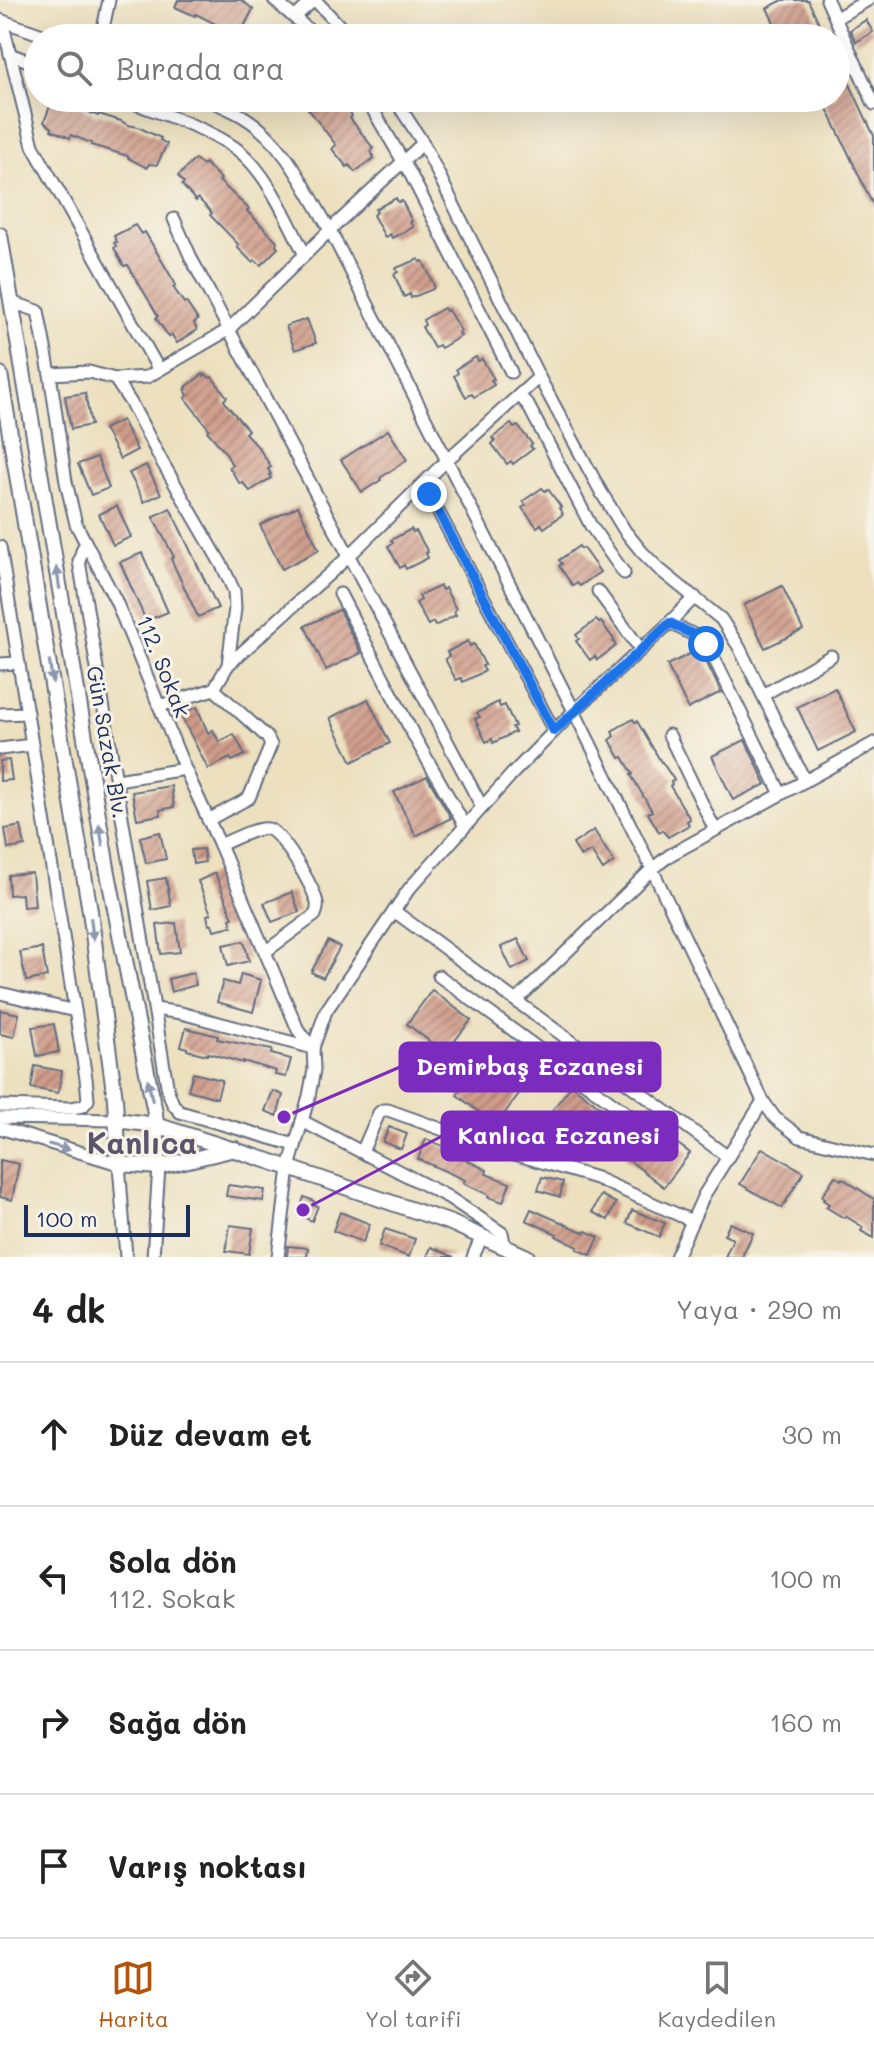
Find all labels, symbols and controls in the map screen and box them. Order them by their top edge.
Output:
search box [24,24,850,112]
icon: search [52,46,96,90]
text: Burada ara [116,48,285,88]
route end [411,476,447,512]
one-way arrow [51,565,64,590]
street label: 112. Sokak [130,611,198,721]
route start [688,626,724,662]
one-way arrow [45,660,57,685]
street label: Gün Sazak Blv. [80,663,136,821]
one-way arrow [95,822,107,847]
one-way arrow [86,917,99,942]
callout: Demirbaş Eczanesi [400,1043,660,1091]
text: Demirbaş Eczanesi [416,1050,644,1082]
one-way arrow [143,1077,156,1102]
callout: Kanlıca Eczanesi [442,1112,677,1160]
text: Kanlıca Eczanesi [457,1119,661,1150]
district label: Kanlıca [87,1122,197,1162]
one-way arrow [48,1141,72,1154]
scale bar [24,1201,190,1237]
text: 100 m [36,1204,98,1233]
text: 4 dk [32,1287,106,1332]
text: Yaya · 290 m [676,1292,842,1326]
icon: ahead [32,1412,76,1456]
text: Düz devam et [108,1414,312,1454]
text: 30 m [782,1417,842,1451]
text: Sola dön [108,1541,237,1581]
icon: left [32,1556,76,1600]
text: 100 m [769,1561,842,1595]
text: 112. Sokak [108,1581,236,1615]
icon: right [32,1700,76,1744]
text: Sağa dön [108,1702,247,1742]
text: 160 m [770,1705,842,1739]
icon: arrive [32,1844,76,1888]
text: Varış noktası [108,1846,307,1886]
tab: Harita [98,1956,169,2033]
tab: Yol tarifi [365,1956,461,2033]
tab: Kaydedilen [658,1956,776,2033]

